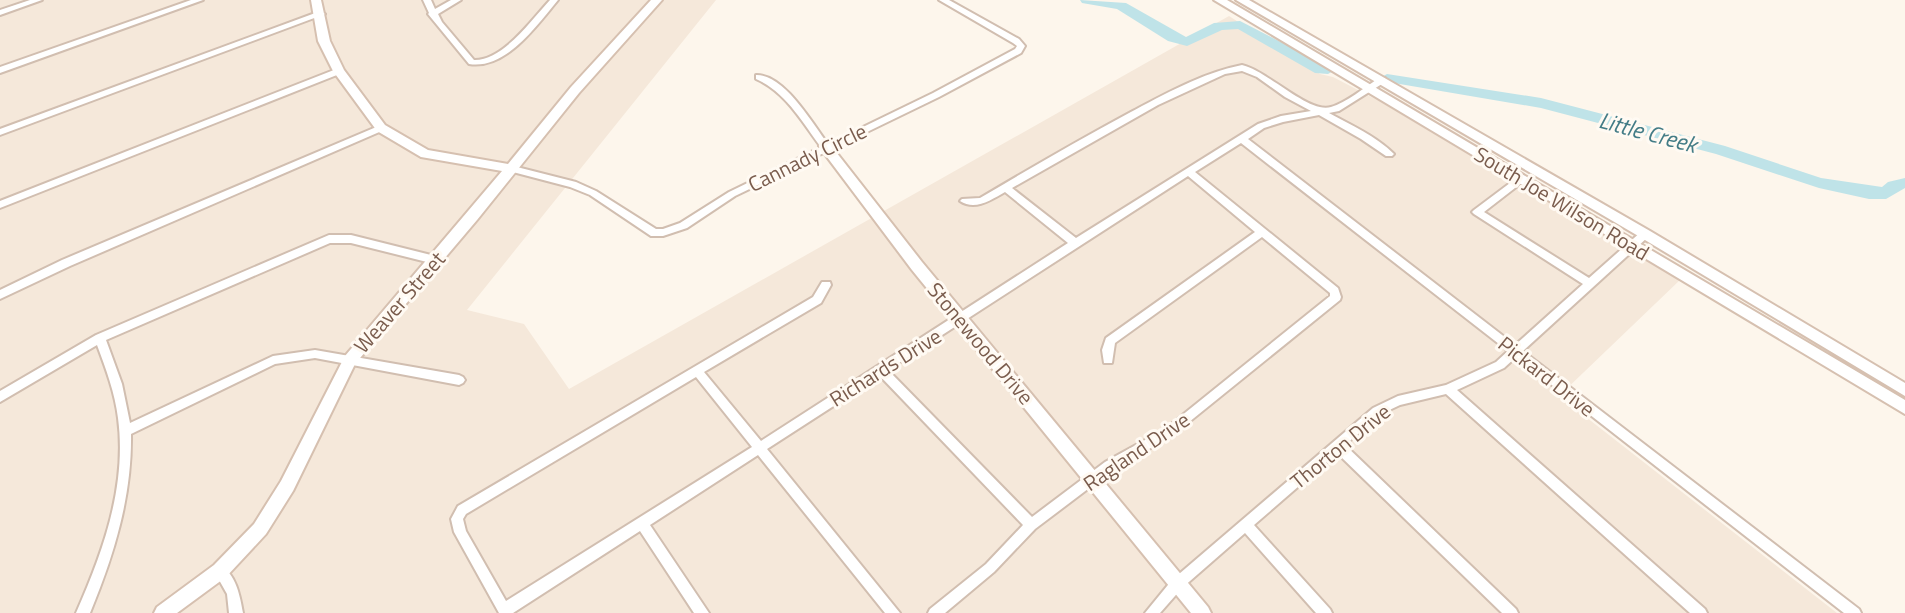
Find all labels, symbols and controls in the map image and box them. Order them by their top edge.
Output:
water label: Little Creek [1595,102,1703,163]
street label: Cannady Circle [742,114,872,200]
street label: South Joe Wilson Road [1468,138,1656,268]
street label: Weaver Street [346,244,453,360]
street label: Stonewood Drive [920,275,1042,411]
street label: Richards Drive [823,320,947,414]
street label: Pickard Drive [1492,328,1602,424]
street label: Thorton Drive [1283,396,1397,496]
street label: Ragland Drive [1076,403,1196,499]

